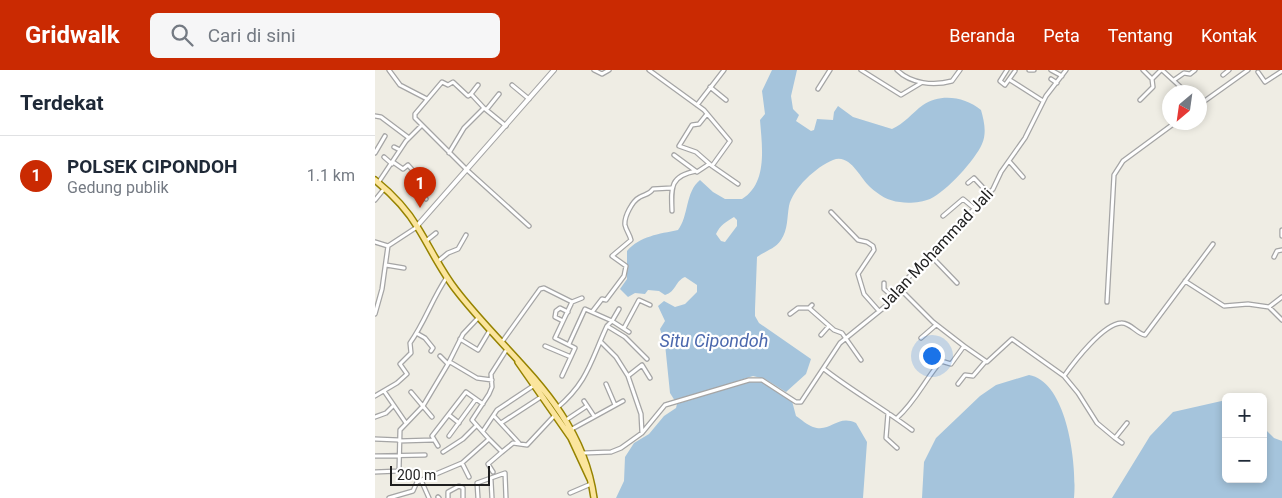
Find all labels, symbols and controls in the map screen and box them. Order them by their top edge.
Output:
search box [150,13,500,58]
text: Gridwalk [25,21,120,49]
icon: search [168,21,196,49]
text: Cari di sini [208,24,296,47]
text: Beranda [949,25,1015,46]
text: Peta [1043,25,1080,46]
text: Tentang [1108,25,1173,46]
text: Kontak [1201,25,1257,46]
north arrow [1162,85,1207,130]
text: Terdekat [20,91,104,115]
text: POLSEK CIPONDOH [67,155,237,178]
text: 1 [31,166,41,185]
text: 1.1 km [307,166,355,185]
pin: 1 [404,167,436,208]
text: Gedung publik [67,178,169,197]
street label: Jalan Mohammad Jali [875,185,997,313]
water label: Situ Cipondoh [660,330,768,351]
your location [919,343,945,369]
map controls [1222,393,1267,483]
button: + [1222,393,1267,438]
button: − [1222,438,1267,483]
scale bar [390,463,490,486]
text: 200 m [397,467,436,483]

